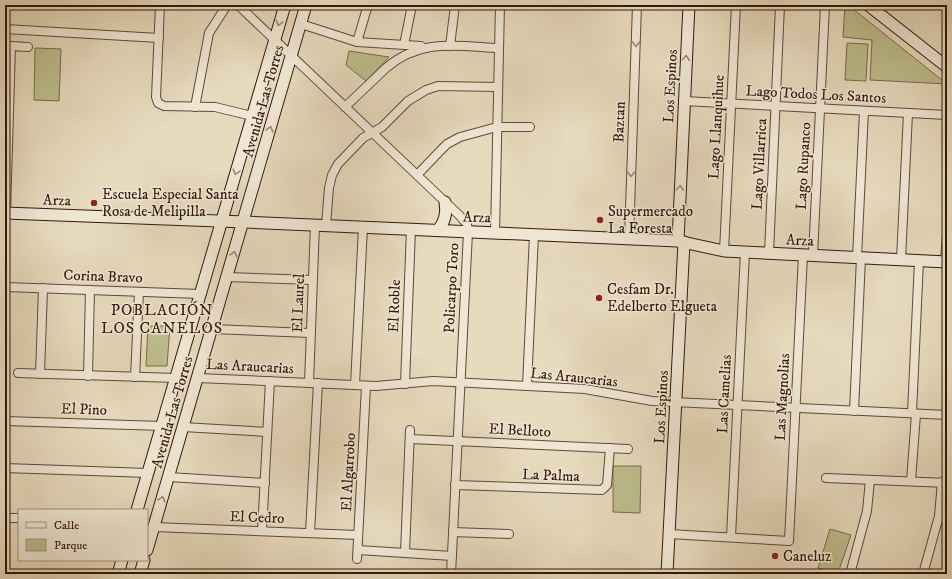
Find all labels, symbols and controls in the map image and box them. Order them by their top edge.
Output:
one-way arrow [275,19,284,26]
one-way arrow [631,41,640,47]
street label: Avenida Las Torres [238,43,289,159]
street label: Los Espinos [659,49,682,123]
one-way arrow [682,55,691,61]
street label: Lago Llanquihue [704,74,729,180]
street label: Lago Todos Los Santos [745,81,887,108]
street label: Baztan [609,101,630,143]
street label: Lago Villarrica [748,117,771,210]
street label: Lago Rupanco [792,122,815,210]
one-way arrow [265,126,274,133]
one-way arrow [232,168,241,175]
one-way arrow [627,171,636,177]
place label: Escuela Especial Santa Rosa de Melipilla [102,185,239,221]
one-way arrow [676,185,684,191]
street label: Arza [43,191,72,211]
marker: Escuela Especial Santa Rosa de Melipilla [89,198,99,208]
place label: Supermercado La Foresta [608,202,693,238]
street label: Arza [463,208,492,228]
marker: Supermercado La Foresta [595,215,605,225]
street label: Arza [785,230,815,251]
street label: Policarpo Toro [440,242,463,334]
one-way arrow [229,250,238,257]
street label: Corina Bravo [63,266,143,287]
street label: El Laurel [288,273,309,333]
street label: El Roble [384,279,405,333]
place label: Cesfam Dr. Edelberto Elgueta [607,280,718,316]
marker: Cesfam Dr. Edelberto Elgueta [594,293,604,303]
district label: POBLACIÓN LOS CANELOS [101,300,223,338]
street label: Las Magnolias [771,353,794,441]
street label: Avenida Las Torres [147,354,198,470]
street label: Las Camelias [713,354,736,434]
street label: Las Araucarias [206,355,294,378]
street label: Las Araucarias [529,363,619,392]
street label: Los Espinos [650,370,673,444]
street label: El Pino [61,399,107,420]
street label: El Belloto [488,419,552,442]
street label: El Algarrobo [337,432,360,512]
street label: La Palma [522,465,581,486]
one-way arrow [157,496,166,503]
street label: El Cedro [229,507,285,528]
legend [18,509,148,561]
text: Calle [54,518,79,533]
text: Parque [54,538,87,553]
place label: Caneluz [783,547,832,566]
marker: Caneluz [770,551,780,561]

